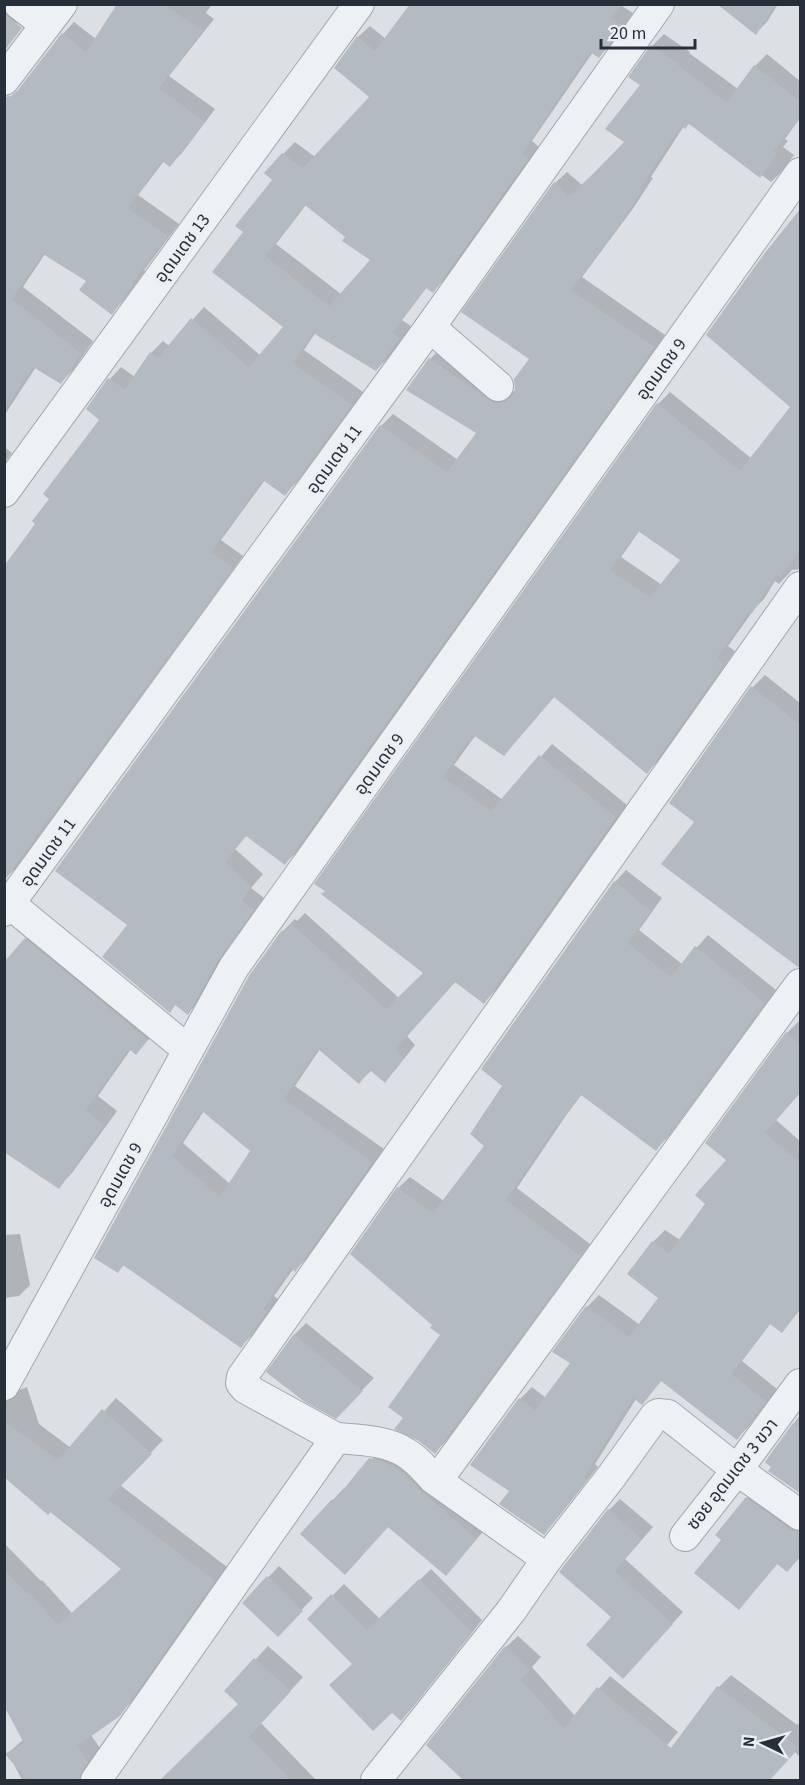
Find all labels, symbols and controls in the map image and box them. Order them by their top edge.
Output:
scale bar [601,12,696,50]
text: 20 m [610,21,646,46]
street label: อุดมเดช 13 [149,209,216,288]
street label: อุดมเดช 9 [630,333,692,405]
street label: อุดมเดช 11 [301,420,368,499]
street label: อุดมเดช 9 [348,728,410,800]
street label: อุดมเดช 11 [15,813,82,892]
street label: อุดมเดช 9 [92,1138,149,1212]
street label: ซอย อุดมเดช 3 ขวา [681,1413,784,1535]
north arrow [733,1713,793,1773]
text: N [738,1736,760,1748]

